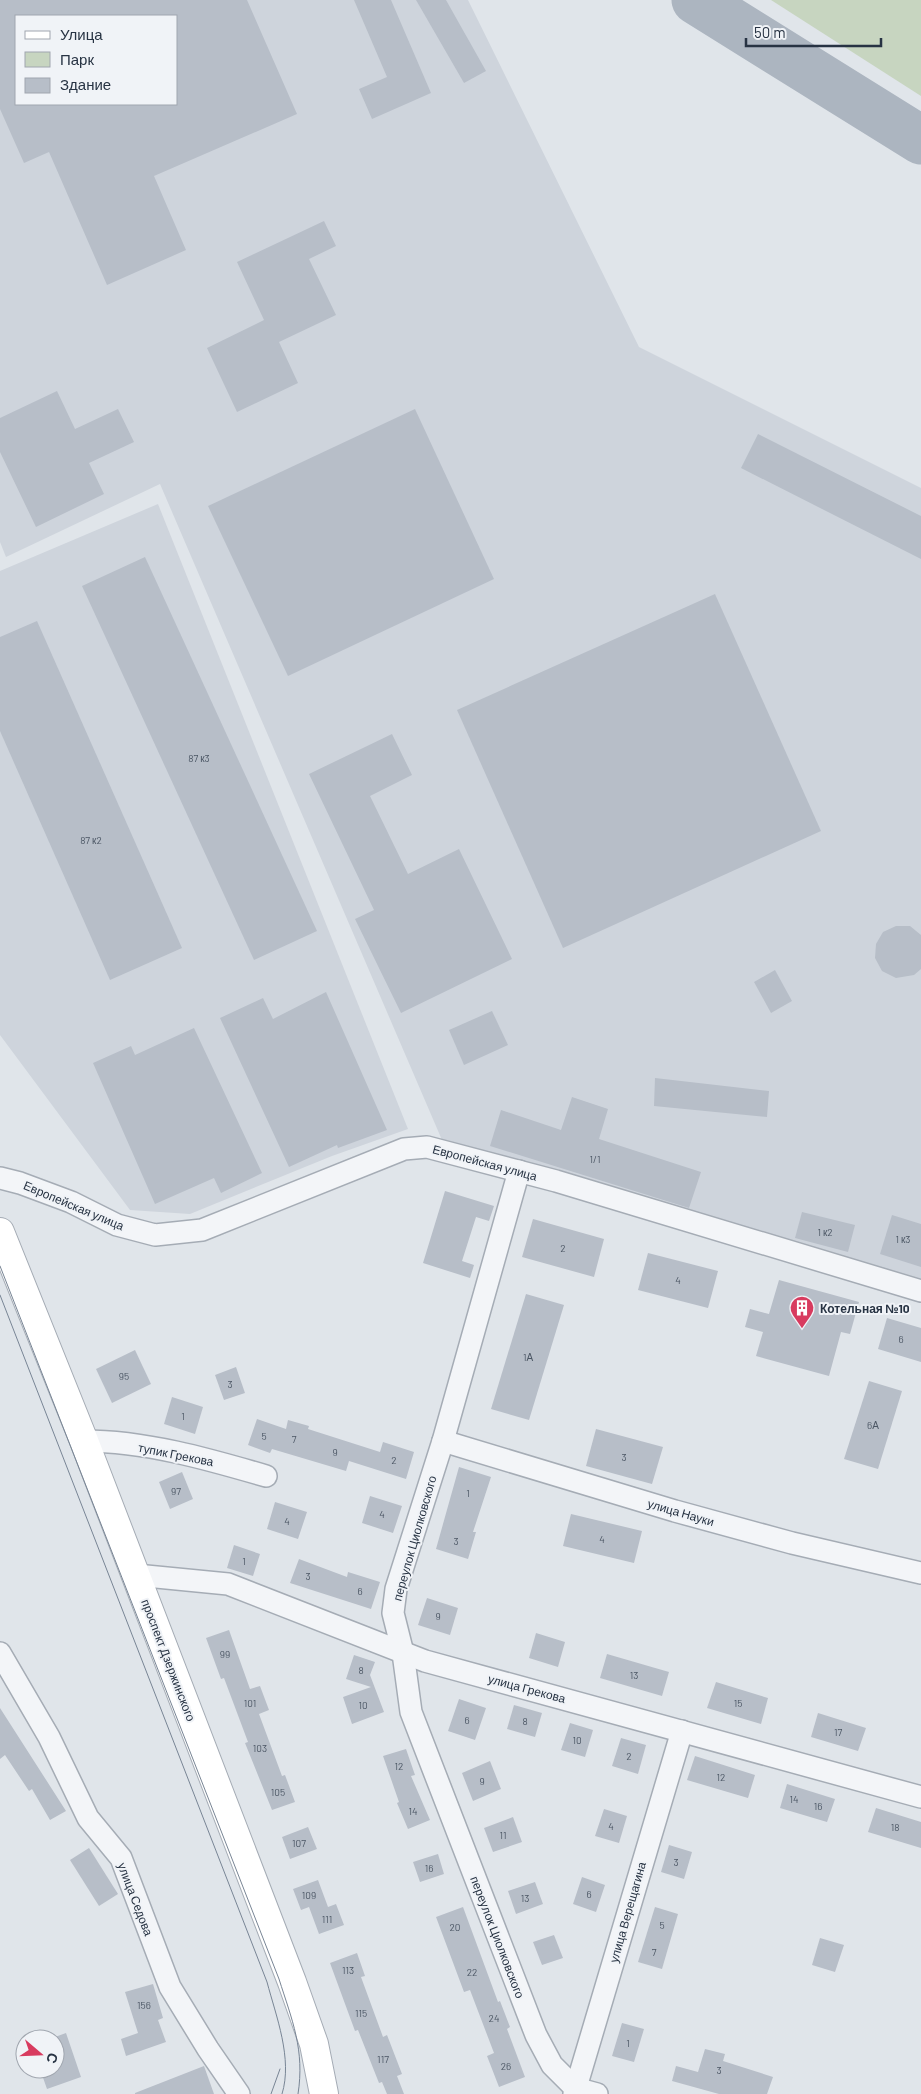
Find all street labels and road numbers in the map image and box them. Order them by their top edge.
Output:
street label: Европейская улица [431,1141,539,1184]
street label: Европейская улица [21,1178,127,1234]
street label: тупик Грекова [137,1440,215,1469]
street label: переулок Циолковского [389,1473,440,1603]
street label: улица Науки [646,1496,716,1529]
street label: проспект Дзержинского [138,1597,199,1724]
street label: улица Грекова [487,1671,568,1706]
street label: улица Верещагина [606,1860,649,1964]
street label: улица Седова [115,1861,156,1938]
street label: переулок Циолковского [467,1874,528,2001]

